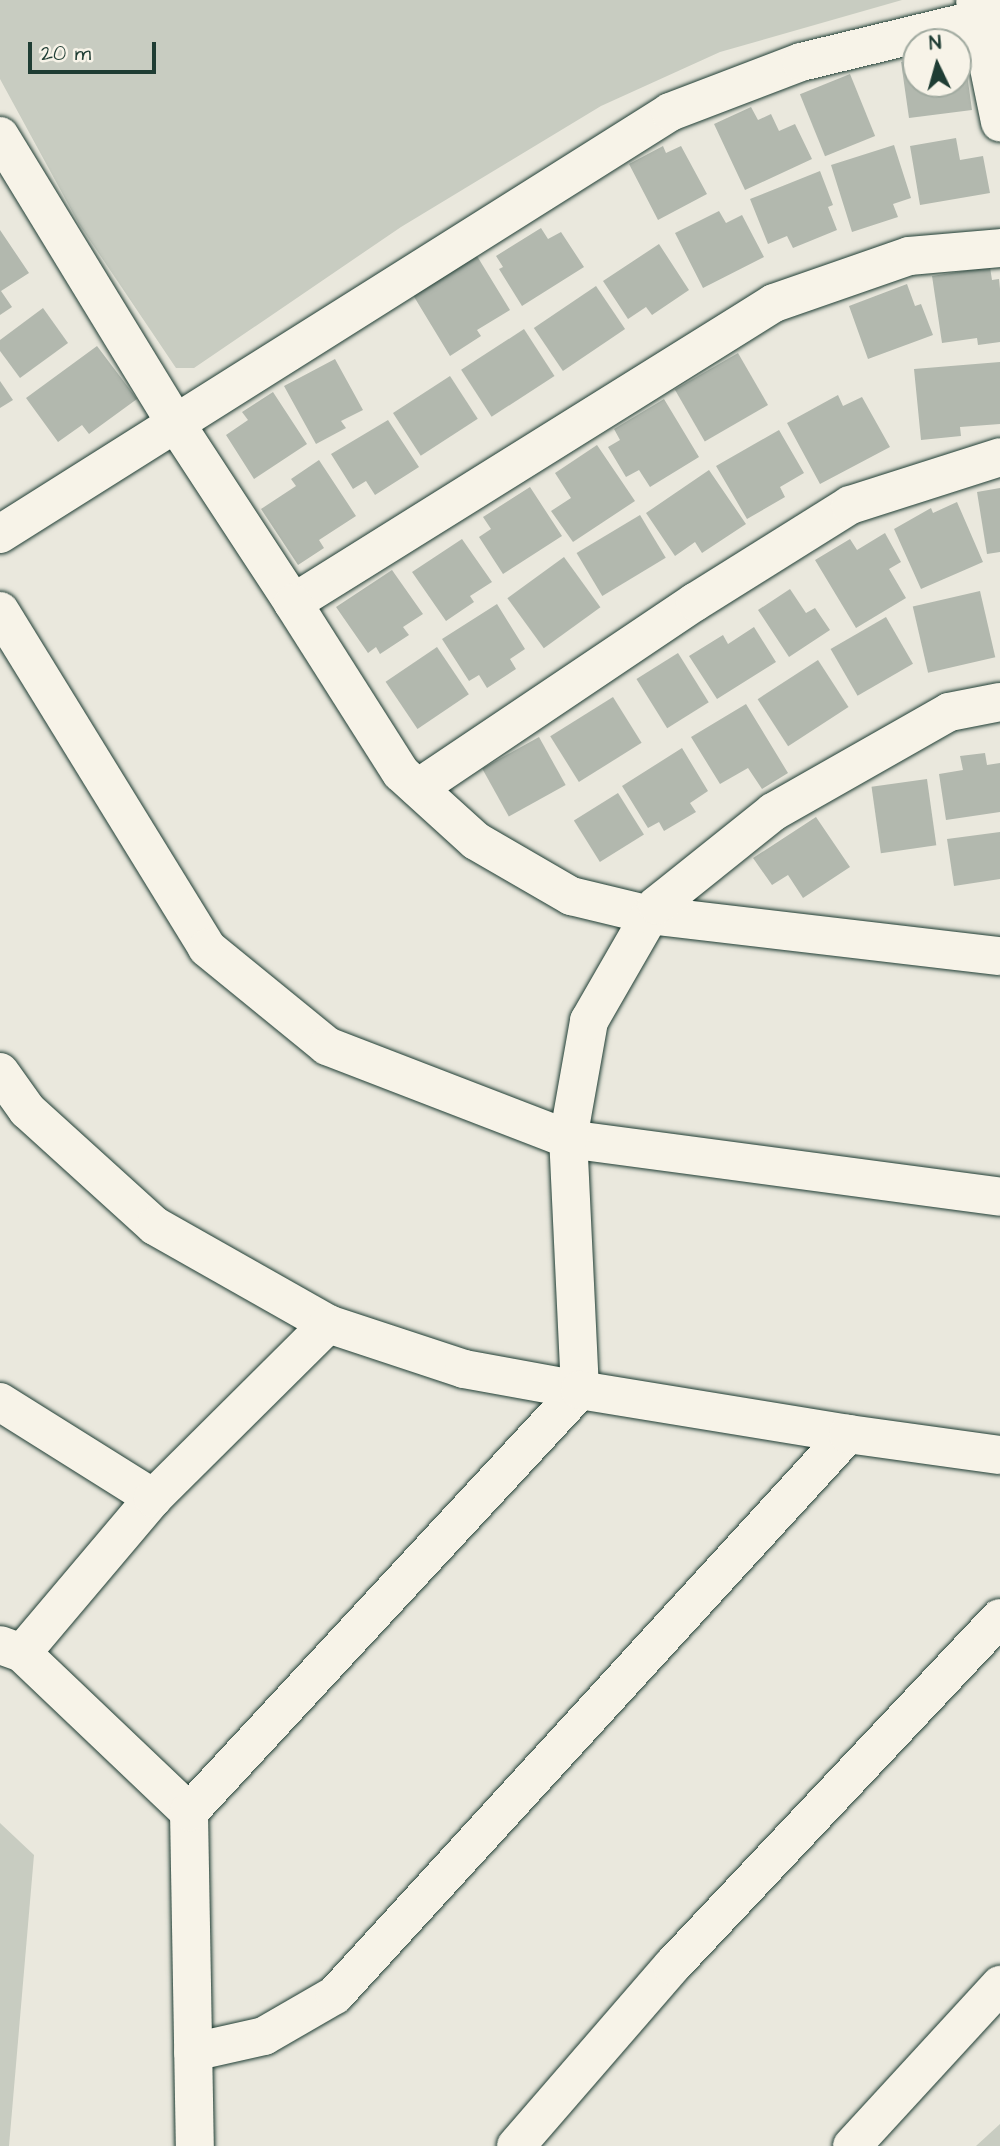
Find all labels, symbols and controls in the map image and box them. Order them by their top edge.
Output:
scale bar [32,28,159,72]
north arrow [902,28,972,98]
text: N [928,30,942,58]
text: 20 m [41,39,91,68]

